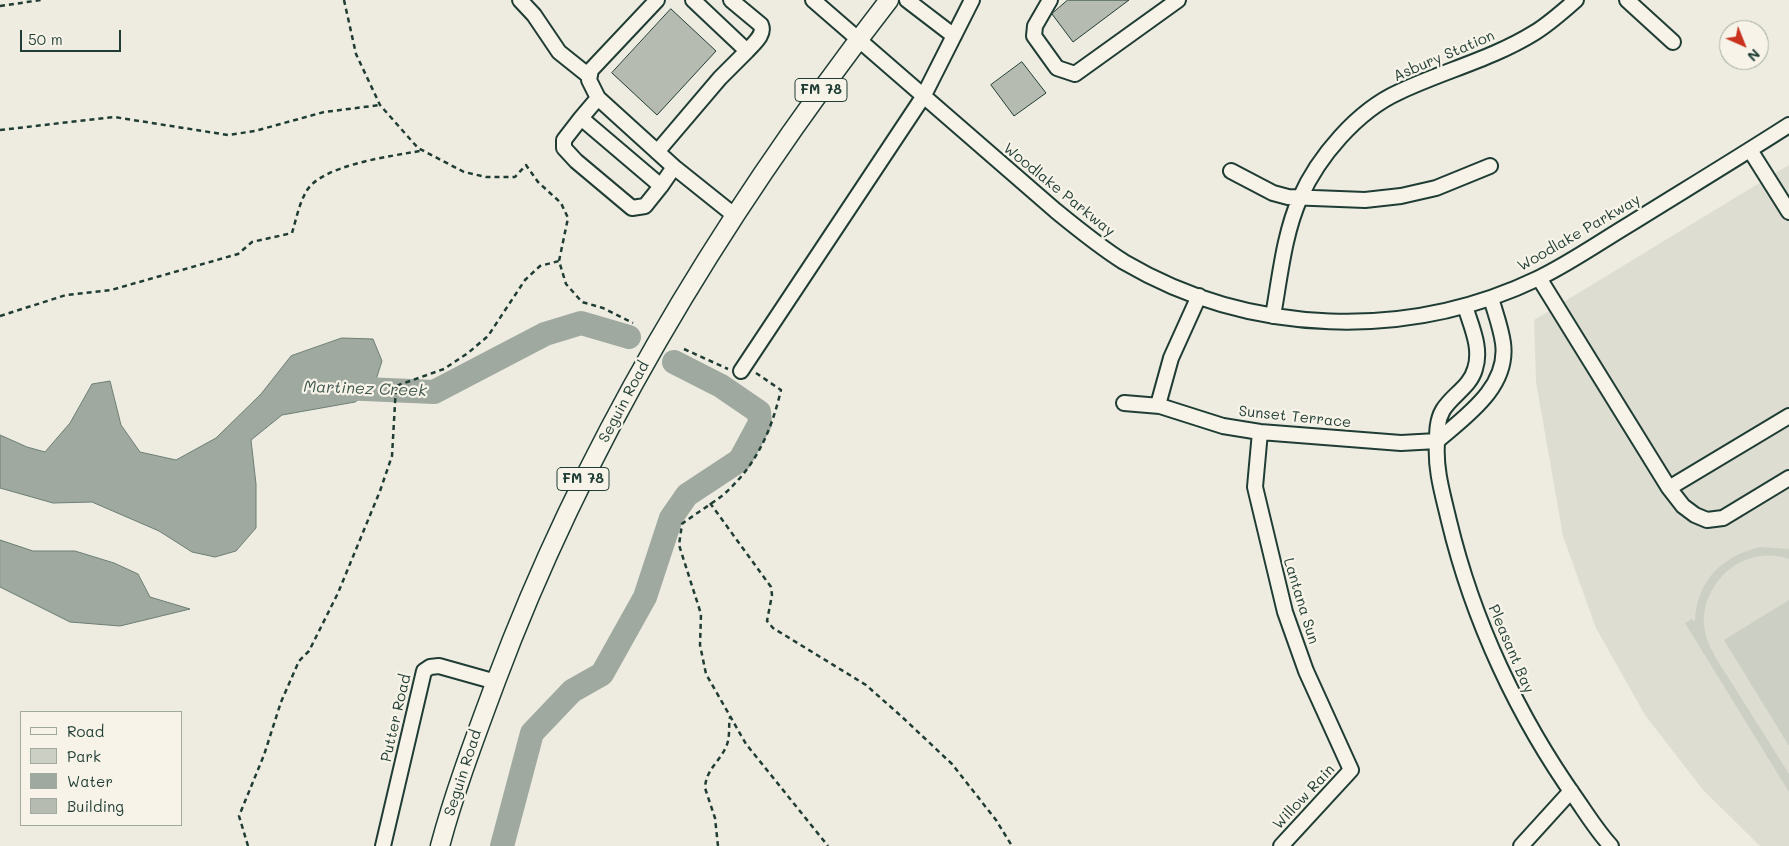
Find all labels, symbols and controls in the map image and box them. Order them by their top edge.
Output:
scale bar [22,20,124,52]
north arrow [1719,20,1769,70]
street label: Asbury Station [1391,27,1497,85]
text: 50 m [28,29,63,49]
text: N [1744,45,1765,66]
road number: FM 78 [795,78,847,102]
street label: Woodlake Parkway [1000,139,1118,241]
street label: Woodlake Parkway [1515,191,1643,275]
street label: Seguin Road [595,358,653,446]
water label: Martinez Creek [303,377,427,401]
street label: Sunset Terrace [1238,402,1352,432]
road number: FM 78 [557,468,609,490]
street label: Lantana Sun [1279,556,1323,646]
street label: Pleasant Bay [1484,602,1538,696]
street label: Putter Road [377,672,415,764]
legend [20,711,182,826]
text: Road [67,721,104,741]
street label: Seguin Road [441,728,485,818]
text: Park [67,746,101,766]
street label: Willow Rain [1269,761,1339,833]
text: Water [67,771,113,791]
text: Building [67,796,124,816]

